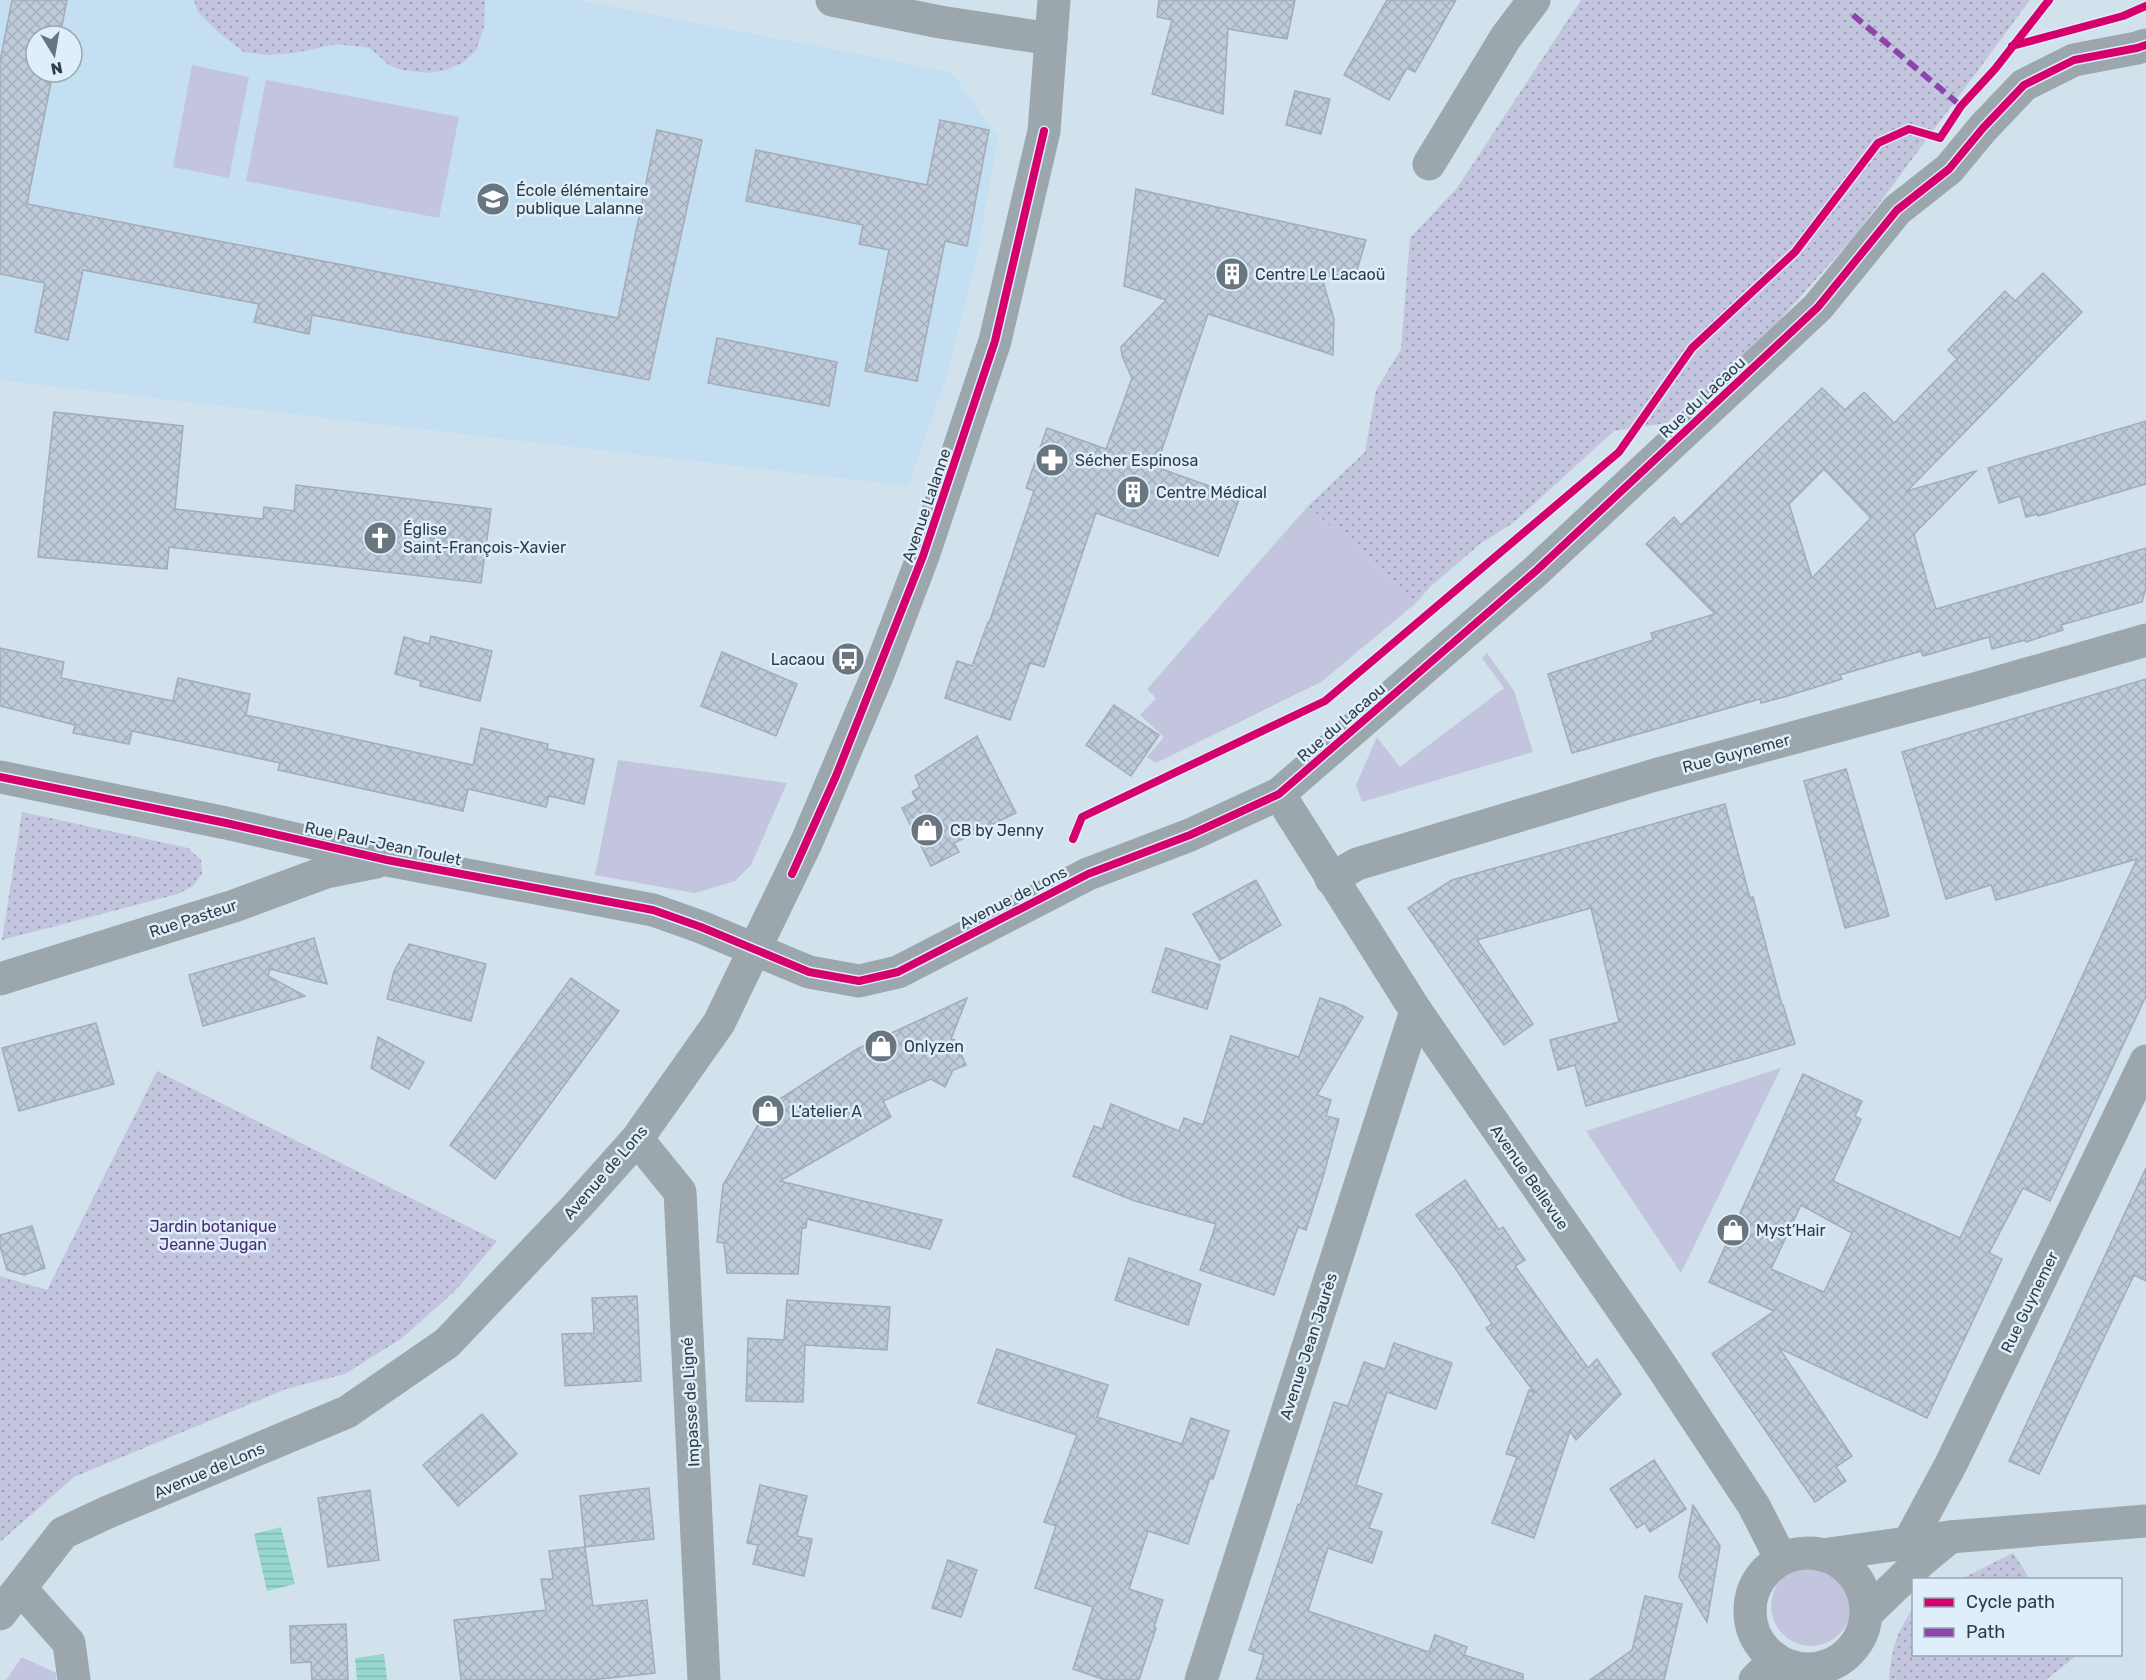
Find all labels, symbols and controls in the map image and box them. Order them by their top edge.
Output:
north arrow [24,24,84,84]
text: N [49,58,64,79]
school or university icon: École élémentaire publique Lalanne [475,181,511,217]
place label: École élémentaire publique Lalanne [516,181,649,218]
building icon: Centre Le Lacaoü [1214,256,1250,292]
place label: Centre Le Lacaoü [1255,265,1385,284]
street label: Rue du Lacaou [1655,353,1749,442]
pharmacy icon: Sécher Espinosa [1034,442,1070,478]
street label: Avenue Lalanne [898,446,955,564]
place label: Sécher Espinosa [1075,451,1198,470]
building icon: Centre Médical [1115,474,1151,510]
place label: Centre Médical [1156,483,1267,502]
church icon: Église Saint-François-Xavier [362,520,398,556]
place label: Église Saint-François-Xavier [403,520,566,557]
bus stop icon: Lacaou [830,641,866,677]
place label: Lacaou [771,650,825,669]
street label: Rue du Lacaou [1293,679,1389,766]
street label: Rue Guynemer [1680,730,1792,777]
shop icon: CB by Jenny [909,812,945,848]
street label: Rue Paul-Jean Toulet [303,818,463,869]
place label: CB by Jenny [950,821,1044,840]
street label: Avenue de Lons [956,862,1070,933]
street label: Rue Pasteur [147,895,239,942]
shop icon: Onlyzen [863,1028,899,1064]
place label: Onlyzen [904,1037,964,1056]
shop icon: L’atelier A [750,1093,786,1129]
place label: L’atelier A [791,1102,862,1121]
street label: Avenue de Lons [559,1121,651,1223]
street label: Avenue Bellevue [1486,1121,1573,1233]
shop icon: Myst’Hair [1715,1212,1751,1248]
park label: Jardin botanique Jeanne Jugan [149,1217,277,1254]
place label: Myst’Hair [1756,1221,1826,1240]
street label: Rue Guynemer [1997,1248,2062,1356]
street label: Avenue Jean Jaurès [1276,1270,1341,1422]
street label: Impasse de Ligné [678,1337,703,1467]
street label: Avenue de Lons [151,1439,267,1502]
legend [1912,1578,2122,1656]
text: Cycle path [1966,1591,2055,1613]
text: Path [1966,1621,2005,1643]

